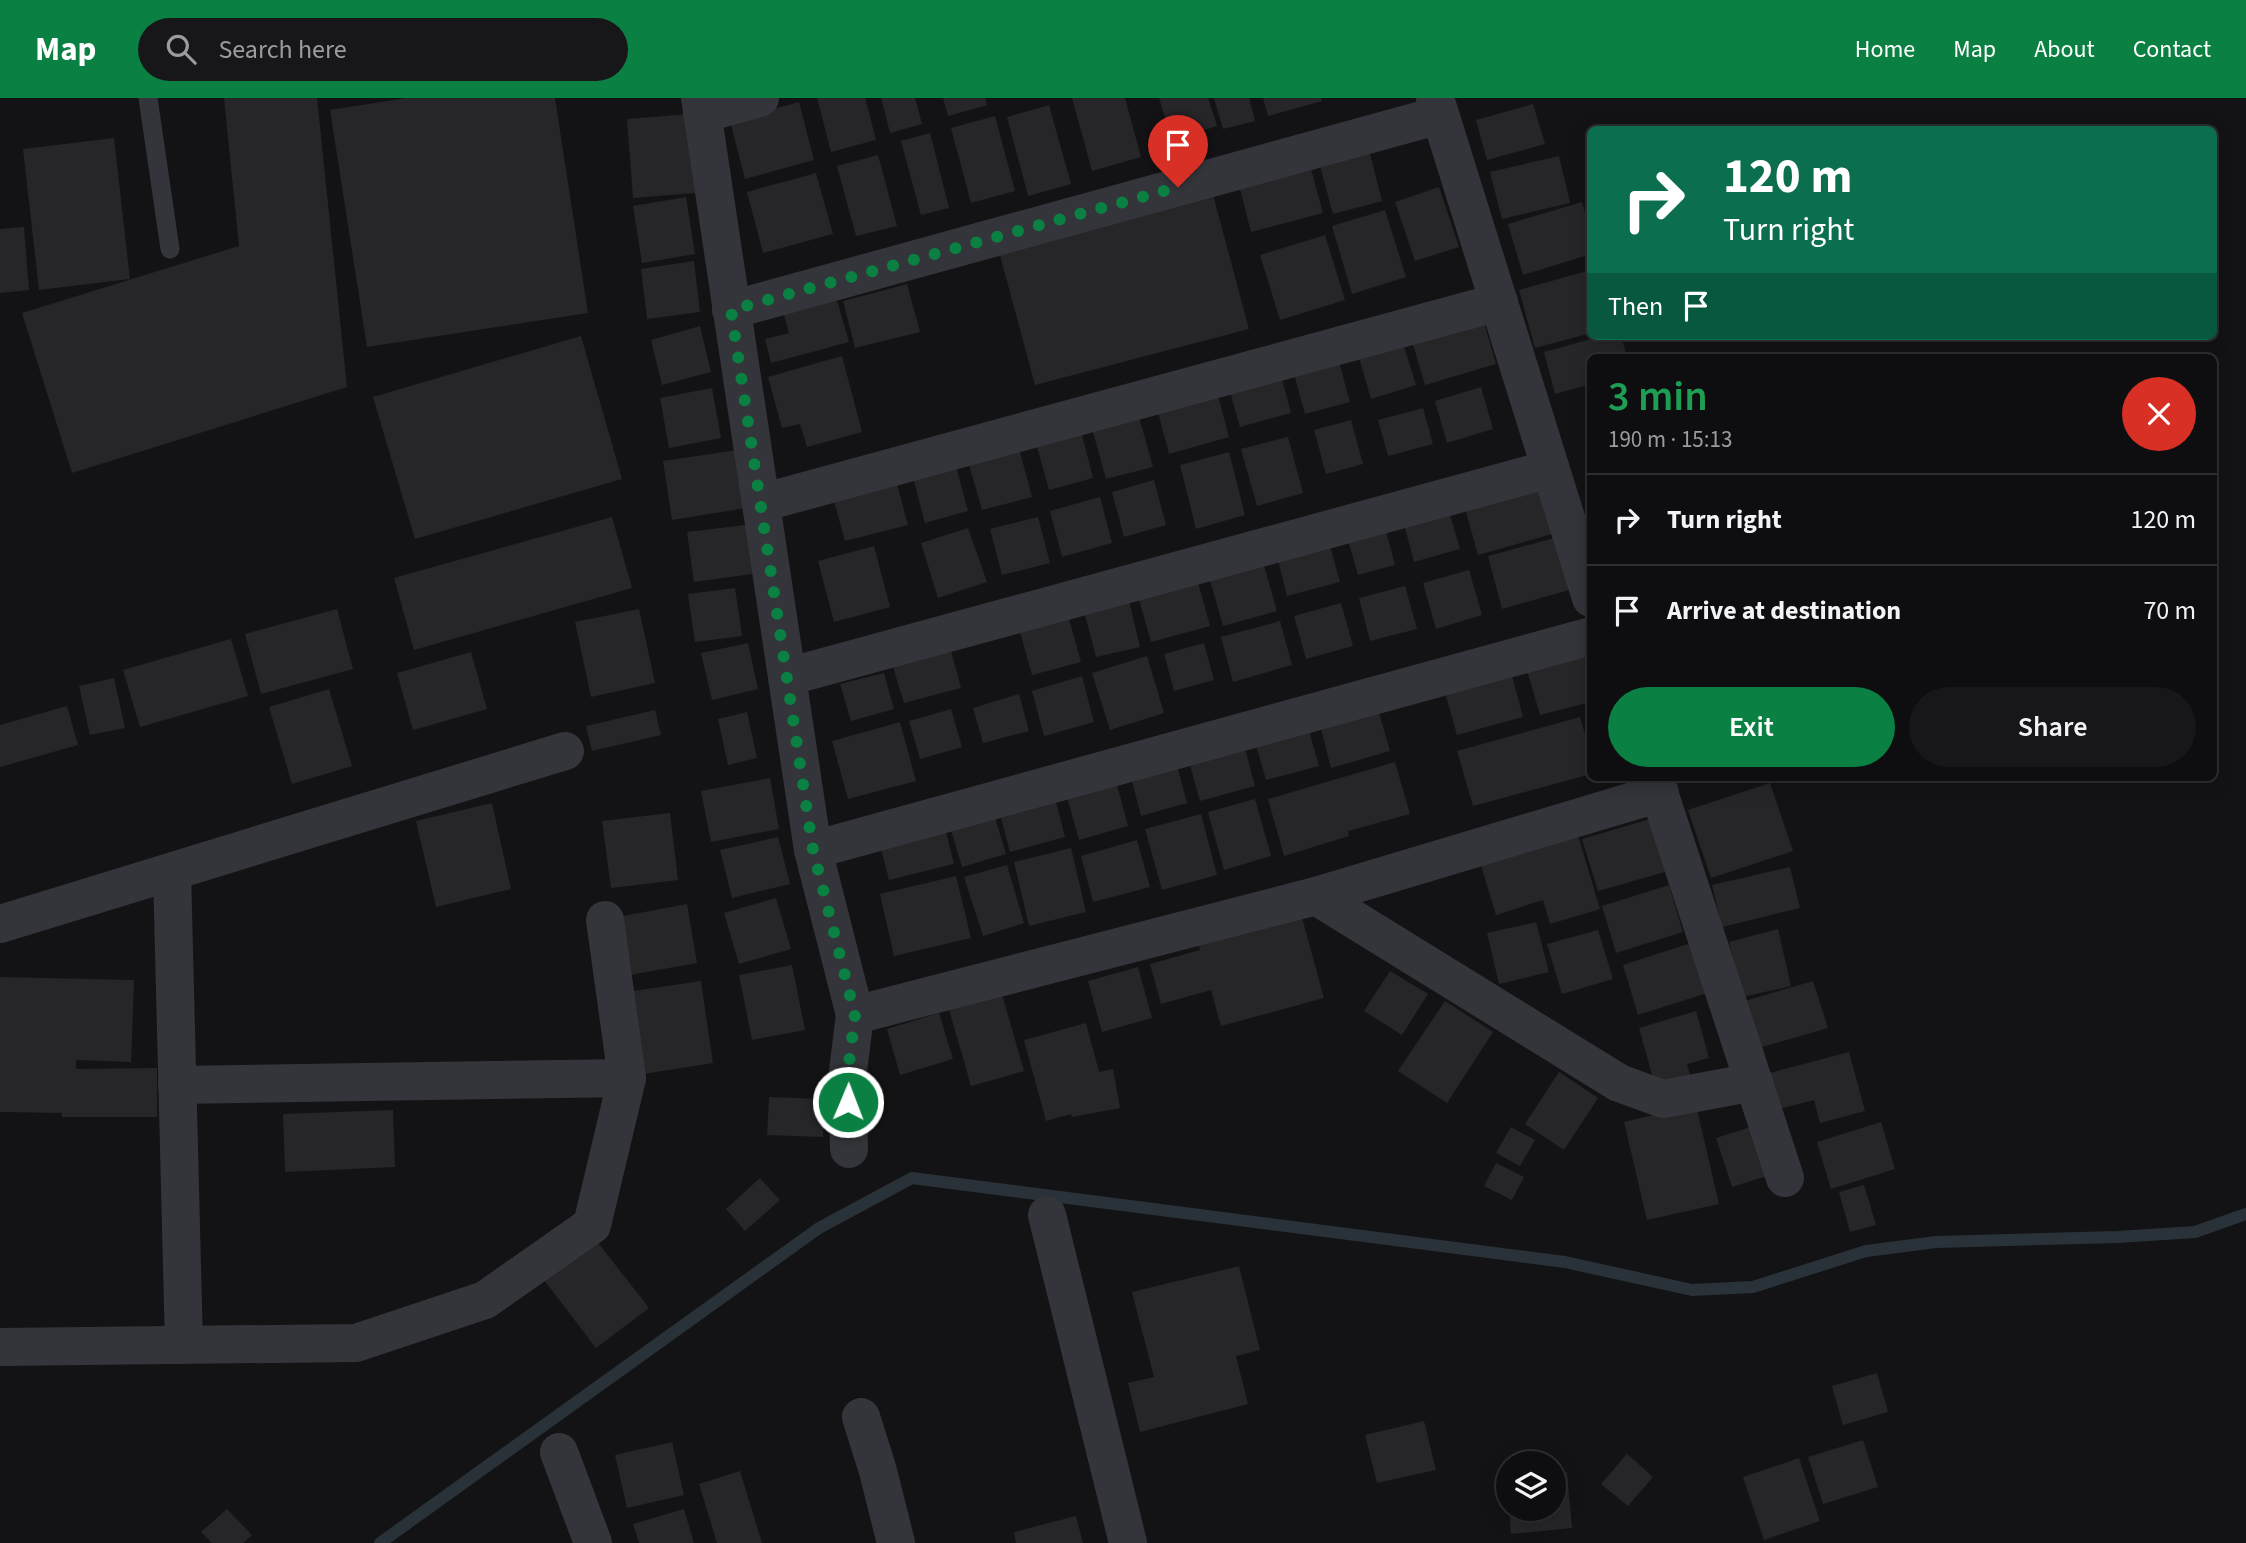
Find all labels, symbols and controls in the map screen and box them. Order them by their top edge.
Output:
search box [138,18,628,81]
text: Map [35,26,96,73]
icon: search [162,30,200,68]
text: Search here [218,31,347,68]
text: Home [1855,32,1915,67]
text: Map [1953,32,1996,67]
text: About [2034,32,2095,67]
text: Contact [2133,32,2211,67]
pin [1148,115,1208,187]
icon: arrive [1159,126,1197,164]
text: 120 m [1723,142,1852,212]
icon: right [1608,154,1699,245]
text: Turn right [1723,207,1854,253]
icon: arrive [1677,287,1715,325]
text: Then [1608,288,1663,325]
text: 3 min [1608,367,1708,427]
button: close [2122,377,2196,451]
text: 190 m · 15:13 [1608,423,1732,456]
icon: right [1608,501,1646,539]
text: Turn right [1667,501,1782,538]
text: 120 m [2130,501,2196,538]
icon: arrive [1608,592,1646,630]
text: Arrive at destination [1667,592,1901,629]
text: 70 m [2143,592,2196,629]
button: Exit [1608,687,1895,767]
button: Share [1909,687,2196,767]
position arrow [811,1065,885,1139]
map controls [1496,1451,1566,1521]
button: layers [1496,1451,1566,1521]

